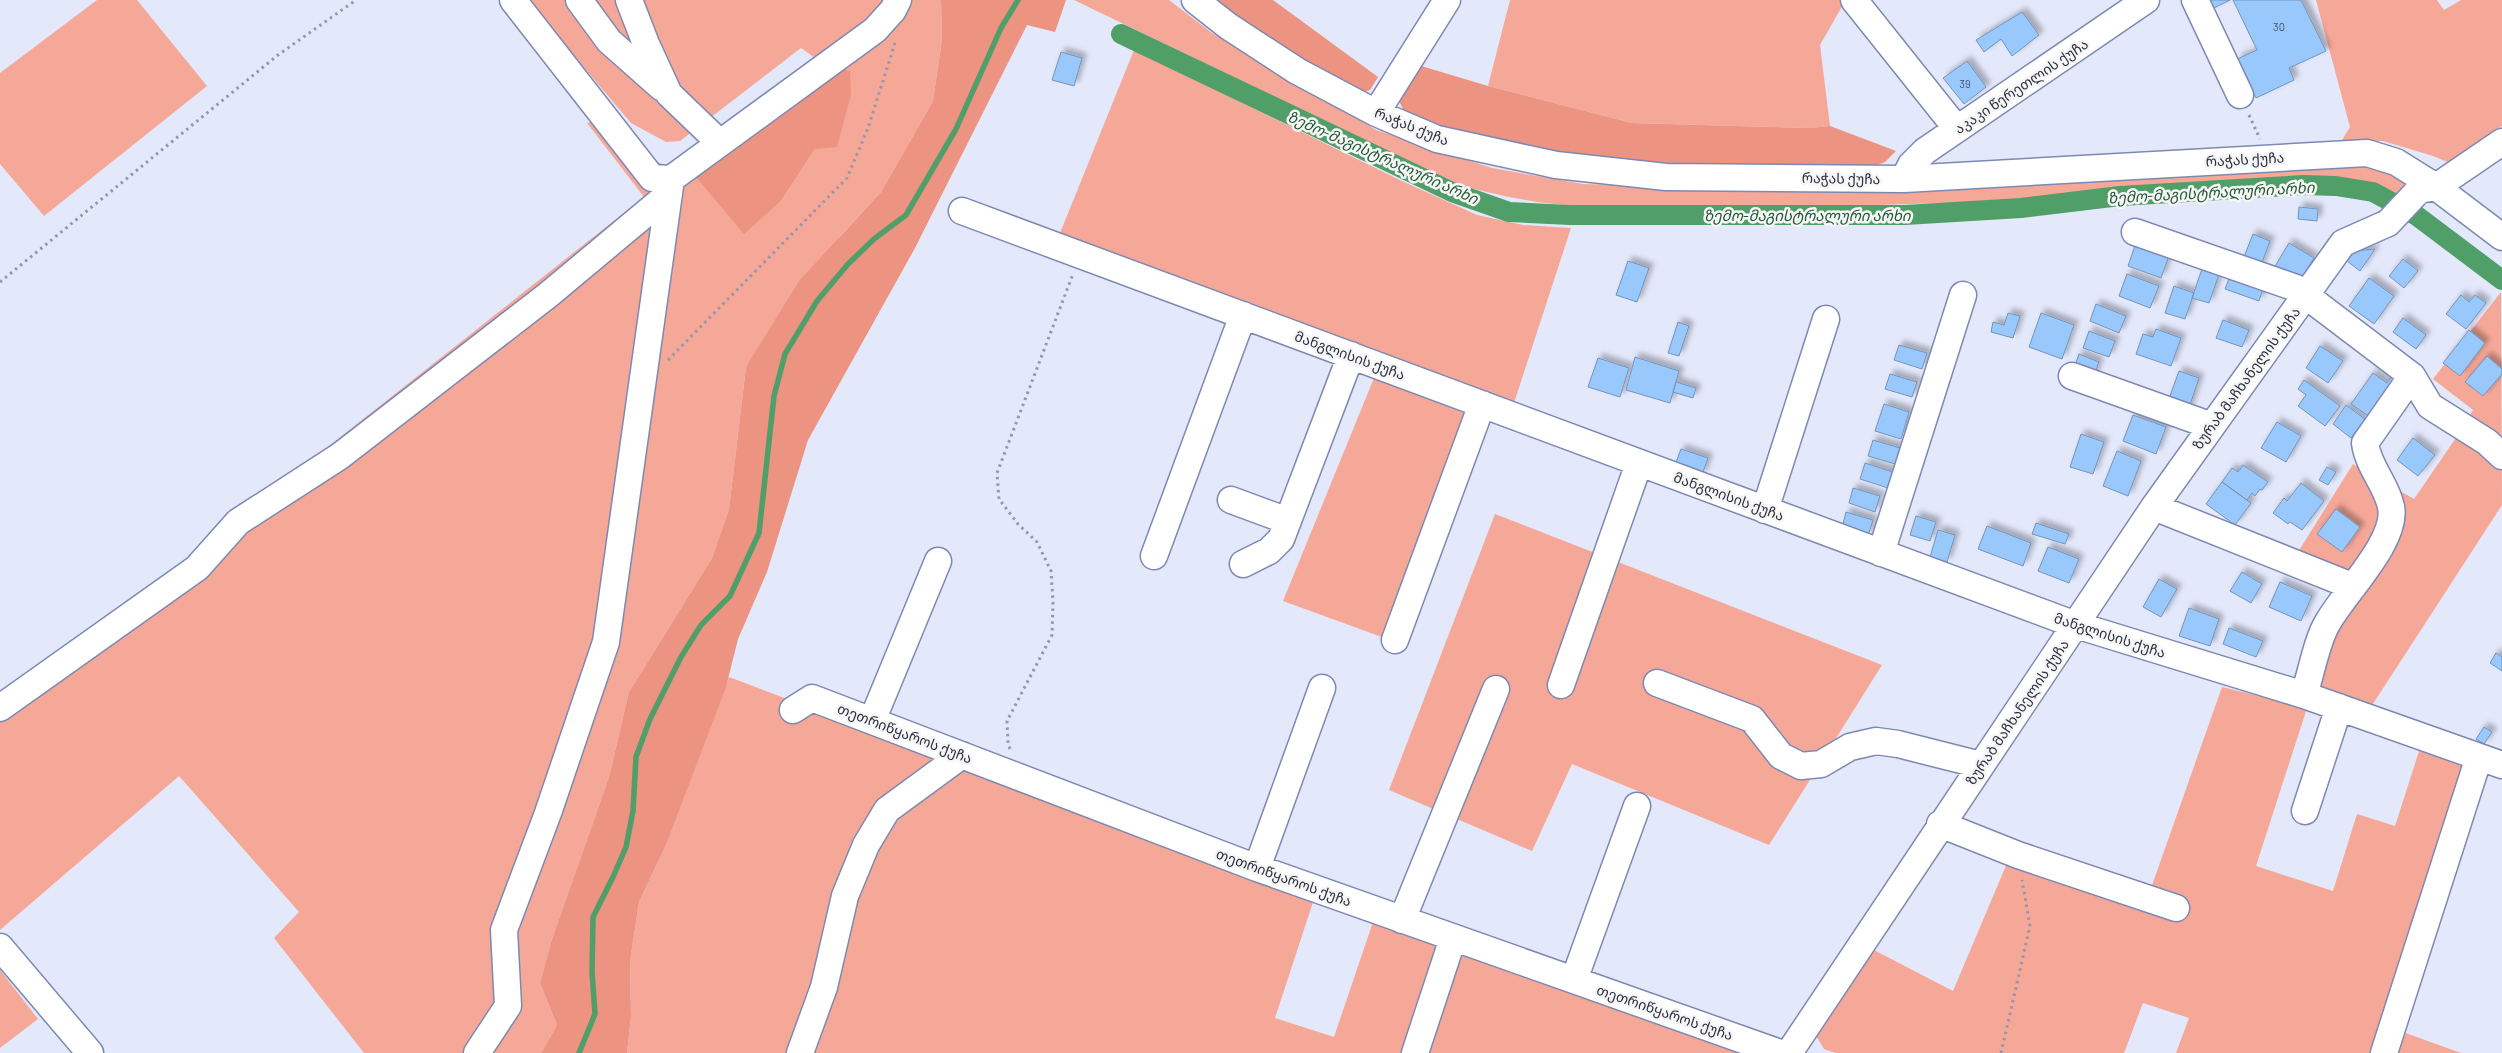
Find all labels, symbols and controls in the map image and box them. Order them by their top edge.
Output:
house number: 30 [2273,20,2285,33]
street label: აკაკი წერეთლის ქუჩა [1951,35,2092,138]
house number: 39 [1959,77,1971,90]
street label: რაჭას ქუჩა [1372,103,1452,150]
water label: ზემო-მაგისტრალური არხი [1285,107,1482,209]
street label: რაჭას ქუჩა [2205,148,2285,171]
street label: რაჭას ქუჩა [1802,169,1880,188]
water label: ზემო-მაგისტრალური არხი [2107,178,2316,207]
water label: ზემო-მაგისტრალური არხი [1704,206,1912,225]
street label: ზურაბ მაჩხანელის ქუჩა [2189,304,2304,453]
street label: მანგლისის ქუჩა [1292,327,1407,384]
street label: მანგლისის ქუჩა [1671,468,1786,525]
street label: მანგლისის ქუჩა [2052,609,2168,662]
street label: ზურაბ მაჩხანელის ქუჩა [1962,636,2073,788]
street label: თეთრიწყაროს ქუჩა [835,699,975,767]
street label: თეთრიწყაროს ქუჩა [1214,845,1354,910]
street label: თეთრიწყაროს ქუჩა [1594,981,1735,1044]

